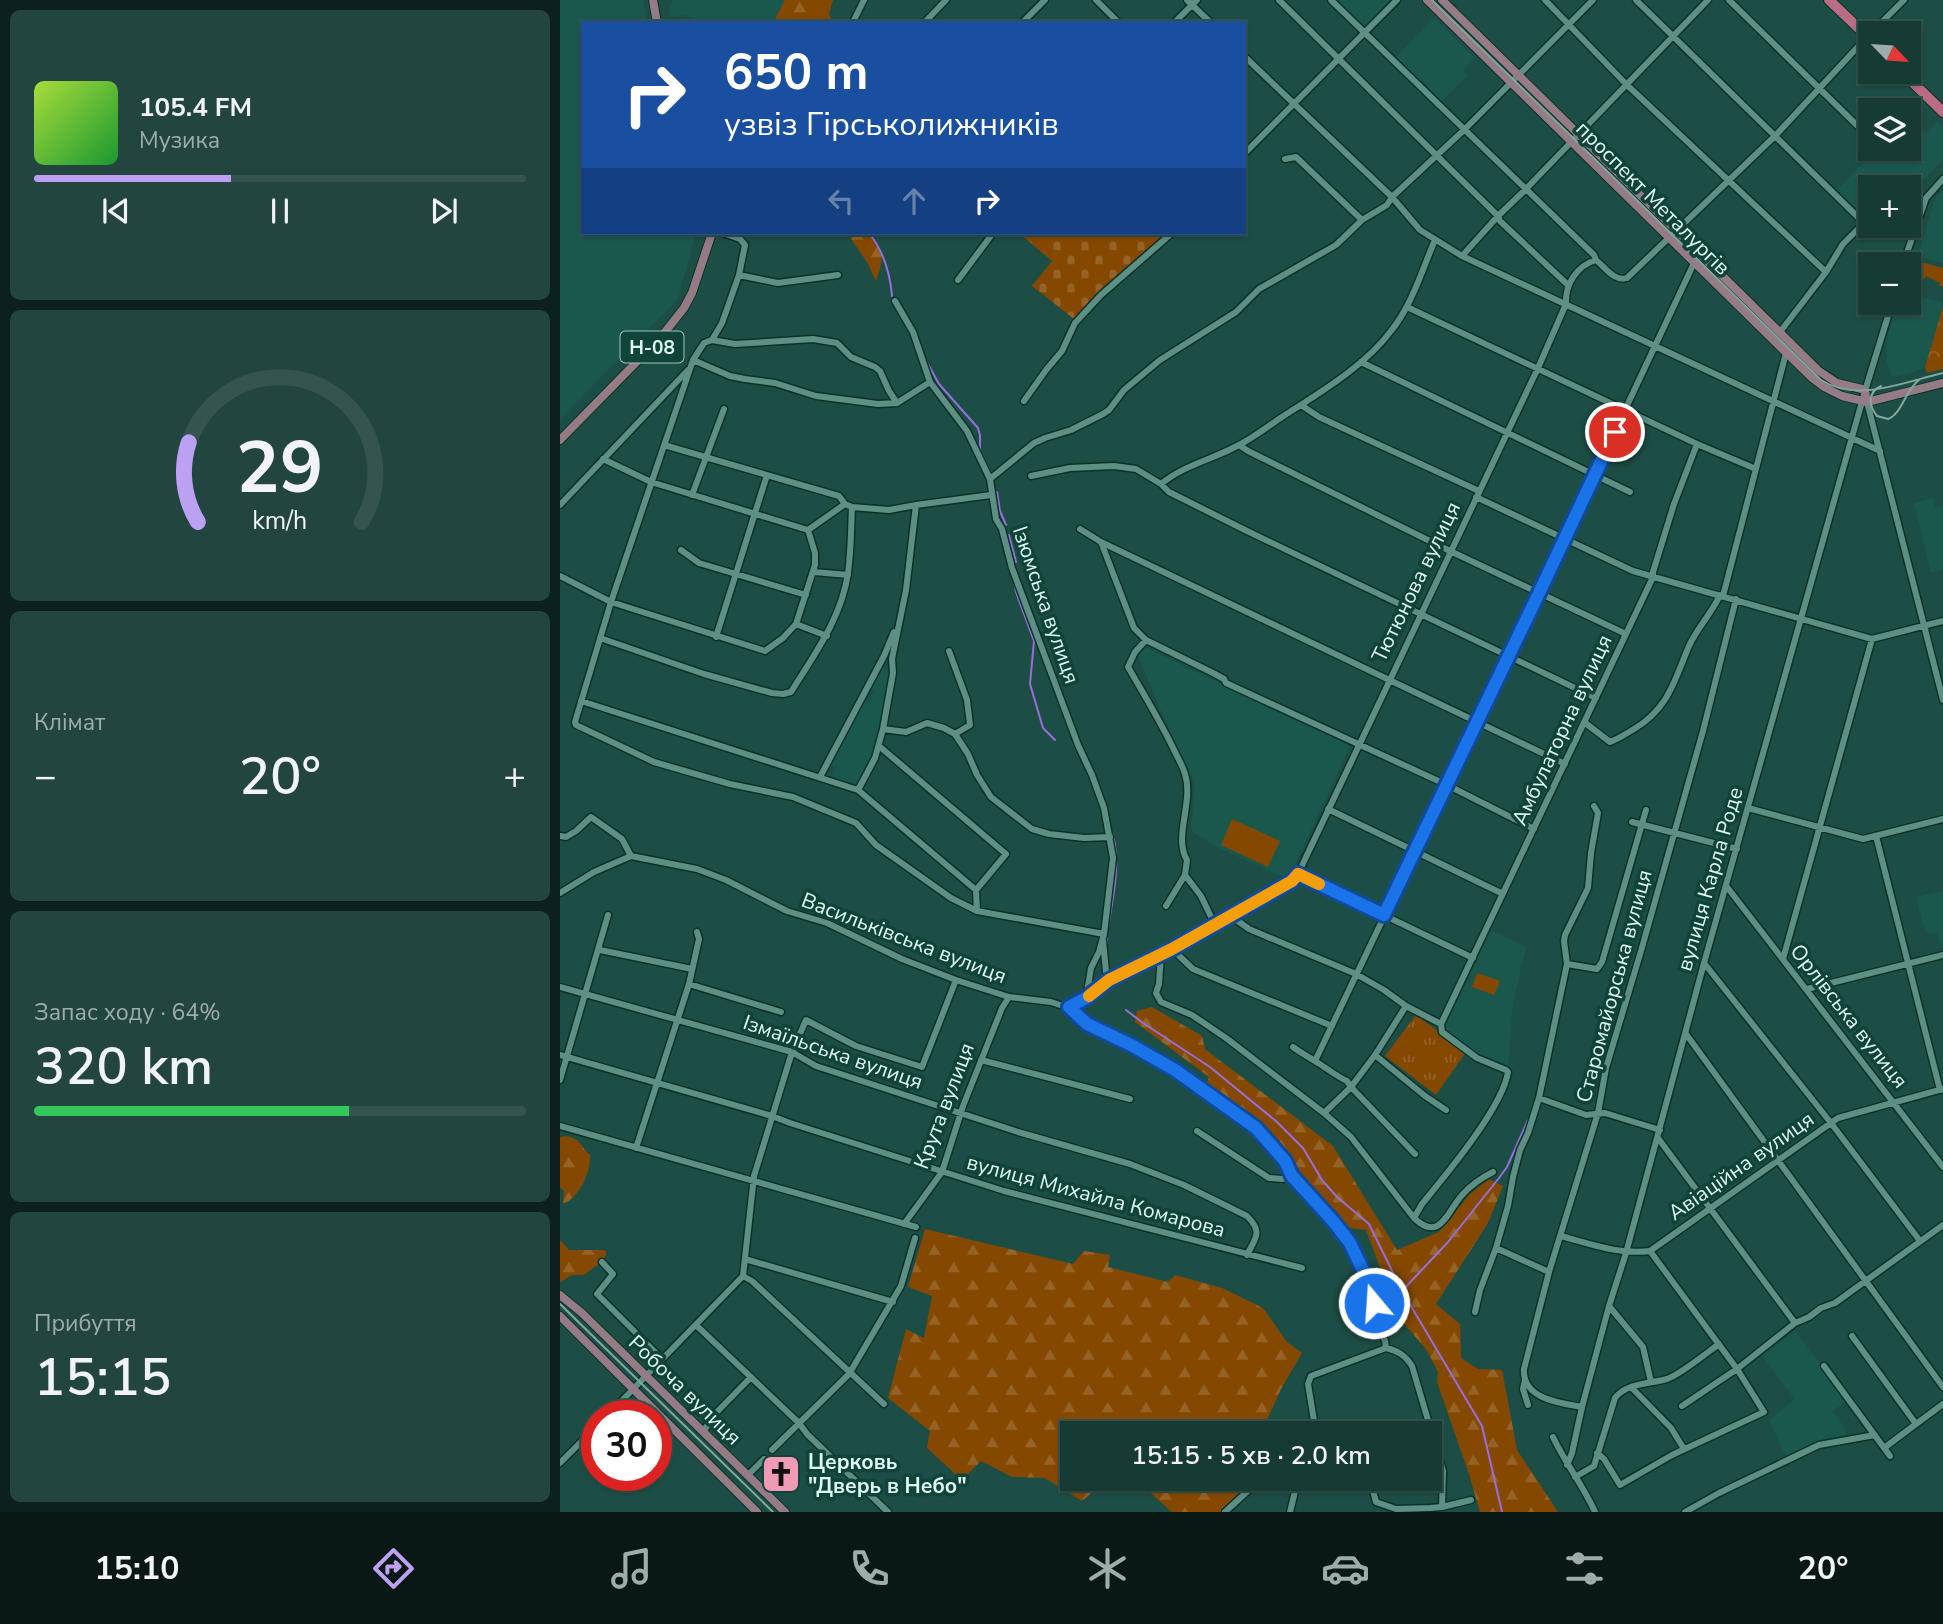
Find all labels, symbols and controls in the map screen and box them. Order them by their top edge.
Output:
north arrow [1858,21,1922,84]
map controls [1858,21,1921,315]
text: 650 m [724,39,868,106]
icon: right [609,49,700,140]
text: 105.4 FM [139,90,252,125]
button: layers [1858,98,1921,161]
text: узвіз Гірськолижників [724,103,1059,146]
street label: проспект Металургів [1570,115,1736,281]
text: Музика [139,125,220,156]
button: + [1858,175,1921,238]
icon: left [822,182,860,220]
icon: ahead [895,182,933,220]
icon: right [968,182,1006,220]
icon: previous [97,192,135,230]
icon: pause [261,192,299,230]
icon: next [425,192,463,230]
button: − [1858,252,1921,315]
road number: Н-08 [620,332,684,362]
pin [1585,402,1645,462]
icon: arrive [1596,413,1634,451]
text: 29 [236,418,324,518]
street label: Тютюнова вулиця [1365,497,1467,667]
text: km/h [252,503,308,537]
street label: Ізюмська вулиця [1006,523,1086,687]
street label: Амбулаторна вулиця [1505,630,1619,830]
text: Клімат [34,707,105,738]
text: 20° [239,741,321,812]
text: − [34,751,57,802]
text: + [503,751,526,802]
street label: вулиця Карла Роде [1670,784,1750,974]
street label: Старомайорська вулиця [1569,867,1659,1105]
street label: Васильківська вулиця [797,886,1011,990]
street label: Орлівська вулиця [1784,938,1914,1094]
text: Запас ходу · 64% [34,997,221,1028]
street label: Ізмаїльська вулиця [739,1008,927,1096]
text: 320 km [34,1031,213,1102]
street label: Крута вулиця [907,1039,981,1173]
street label: Авіаційна вулиця [1662,1105,1820,1227]
street label: вулиця Михайла Комарова [964,1148,1228,1244]
position arrow [1337,1266,1411,1340]
text: Прибуття [34,1308,137,1339]
street label: Робоча вулиця [622,1329,748,1451]
text: 15:15 [34,1342,171,1413]
speed limit sign: 30 [581,1400,672,1491]
text: 15:15 · 5 хв · 2.0 km [1131,1438,1371,1473]
place label: Церковь "Дверь в Небо" [808,1448,967,1500]
church icon: Церковь "Дверь в Небо" [760,1453,802,1495]
icon: directions [369,1544,418,1593]
icon: music [607,1544,656,1593]
icon: phone [845,1544,894,1593]
icon: climate [1083,1544,1132,1593]
icon: car [1321,1544,1370,1593]
icon: filters [1560,1544,1609,1593]
text: 15:10 [95,1547,179,1590]
text: 20° [1798,1547,1848,1590]

